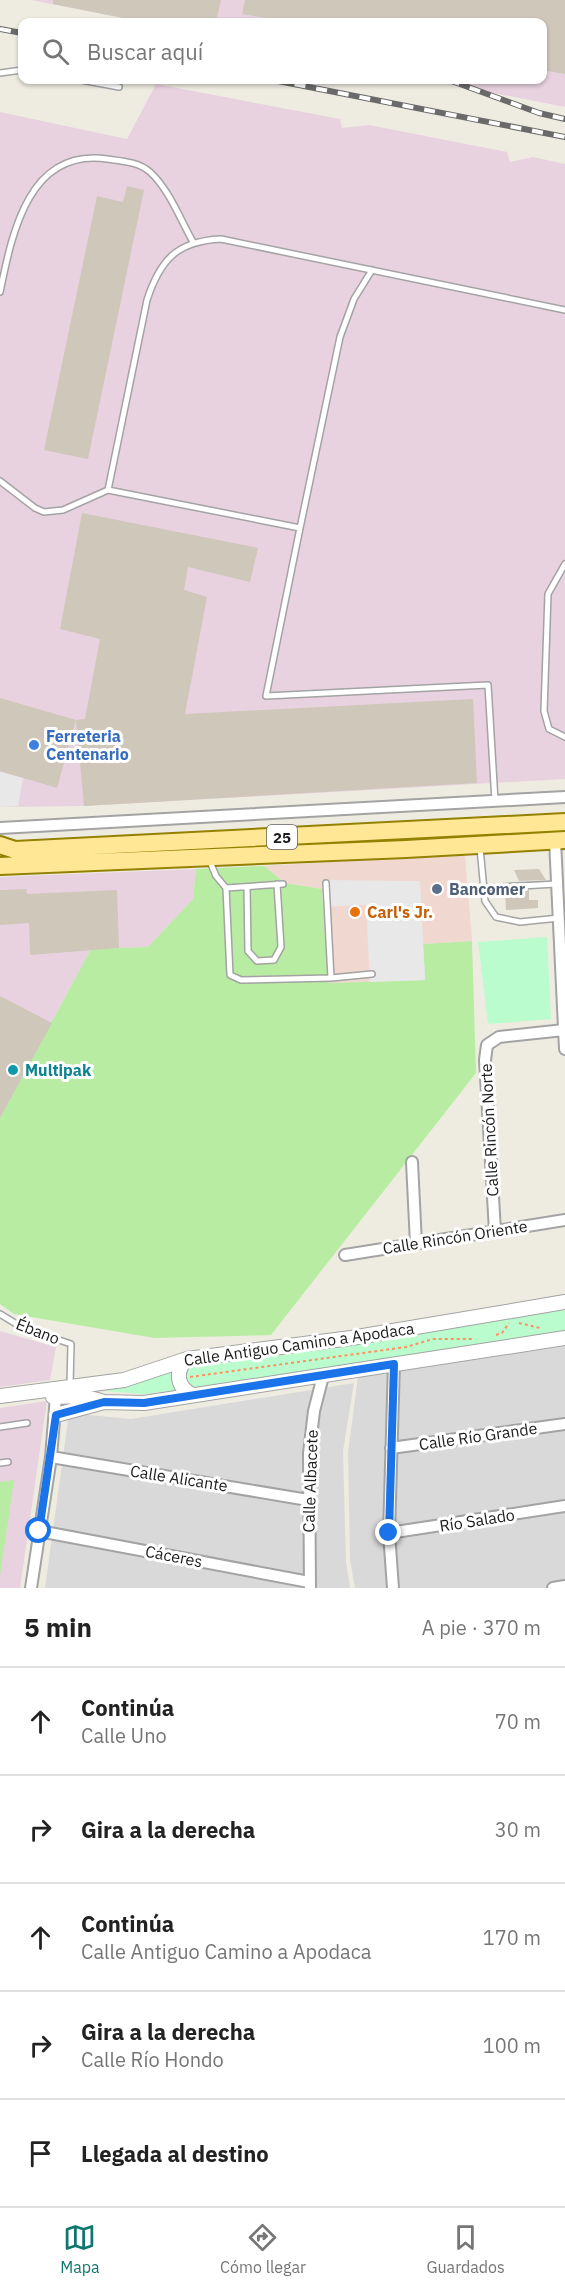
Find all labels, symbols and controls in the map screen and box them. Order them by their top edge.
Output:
search box [18,18,547,84]
icon: search [39,35,72,68]
text: Buscar aquí [87,37,203,66]
place label: Ferreteria Centenario [46,726,129,764]
marker: Ferreteria Centenario [27,738,41,752]
road number: 25 [267,825,297,849]
place label: Bancomer [449,879,526,899]
marker: Bancomer [430,882,444,896]
place label: Carl's Jr. [367,902,433,922]
marker: Carl's Jr. [348,905,362,919]
place label: Multipak [25,1060,92,1080]
marker: Multipak [6,1063,20,1077]
street label: Calle Rincón Norte [476,1063,502,1197]
street label: Calle Rincón Oriente [381,1216,529,1258]
street label: Ébano [13,1313,63,1348]
street label: Calle Antiguo Camino a Apodaca [183,1318,416,1370]
street label: Calle Río Grande [418,1418,539,1454]
street label: Calle Albacete [298,1429,322,1533]
street label: Calle Alicante [129,1460,229,1496]
street label: Río Salado [438,1504,516,1536]
route start [25,1517,51,1543]
route end [375,1519,401,1545]
street label: Cáceres [144,1541,204,1571]
text: 5 min [24,1610,92,1644]
text: A pie · 370 m [422,1614,541,1641]
text: Continúa [81,1693,174,1722]
icon: ahead [24,1705,57,1738]
text: 70 m [495,1708,541,1735]
text: Calle Uno [81,1722,167,1749]
icon: right [24,1813,57,1846]
text: Gira a la derecha [81,1815,255,1844]
text: 30 m [495,1816,541,1843]
text: Continúa [81,1909,174,1938]
icon: ahead [24,1921,57,1954]
text: 170 m [483,1924,541,1951]
text: Calle Antiguo Camino a Apodaca [81,1938,371,1965]
text: Gira a la derecha [81,2017,255,2046]
icon: right [24,2029,57,2062]
text: 100 m [483,2032,541,2059]
text: Calle Río Hondo [81,2046,224,2073]
icon: arrive [24,2137,57,2170]
text: Llegada al destino [81,2139,269,2168]
tab: Mapa [60,2221,100,2277]
tab: Cómo llegar [220,2221,306,2277]
tab: Guardados [426,2221,505,2277]

